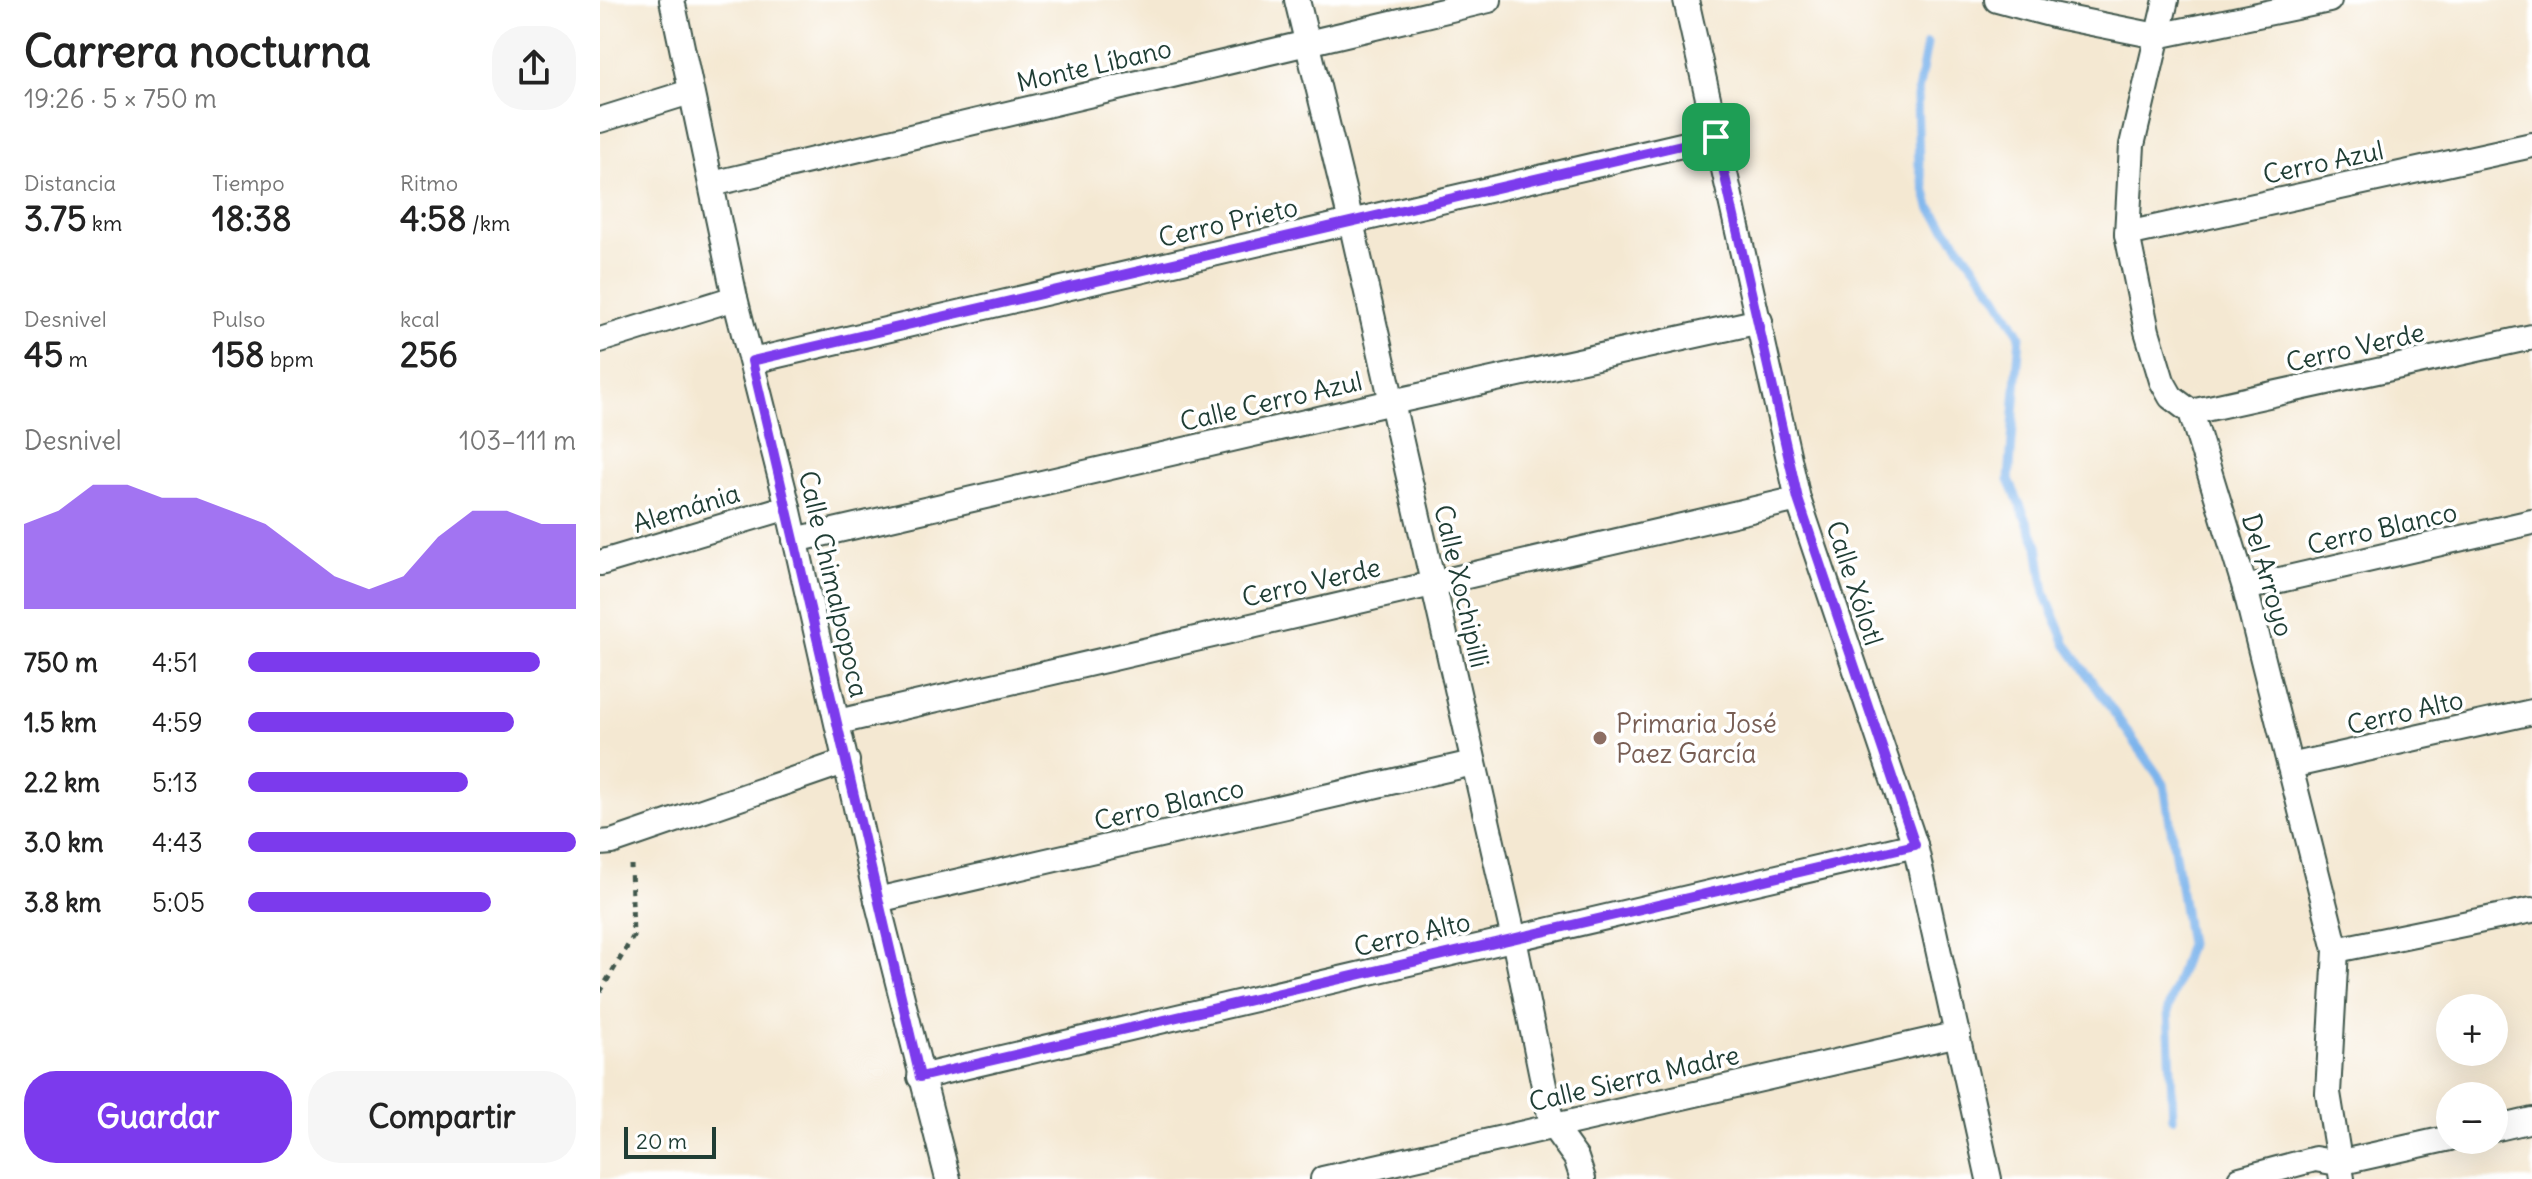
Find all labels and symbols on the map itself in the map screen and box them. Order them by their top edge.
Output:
street label: Monte Líbano [1013,31,1175,99]
pin [1682,103,1750,171]
street label: Cerro Azul [2260,133,2386,191]
street label: Cerro Prieto [1155,190,1301,254]
street label: Cerro Verde [2283,315,2427,379]
street label: Calle Cerro Azul [1177,364,1365,438]
street label: Calle Chimalpopoca [792,467,876,701]
street label: Alemánia [629,476,743,540]
street label: Cerro Blanco [2304,495,2460,561]
street label: Calle Xochipilli [1427,501,1497,671]
street label: Del Arroyo [2235,510,2301,640]
street label: Calle Xólotl [1819,517,1891,649]
street label: Cerro Verde [1239,550,1383,614]
street label: Cerro Alto [2344,683,2466,741]
place label: Primaria José Paez García [1616,707,1777,770]
marker: Primaria José Paez García [1591,729,1609,747]
street label: Cerro Blanco [1091,771,1247,837]
street label: Cerro Alto [1351,905,1473,963]
street label: Calle Sierra Madre [1526,1038,1742,1118]
scale bar [624,1123,716,1159]

